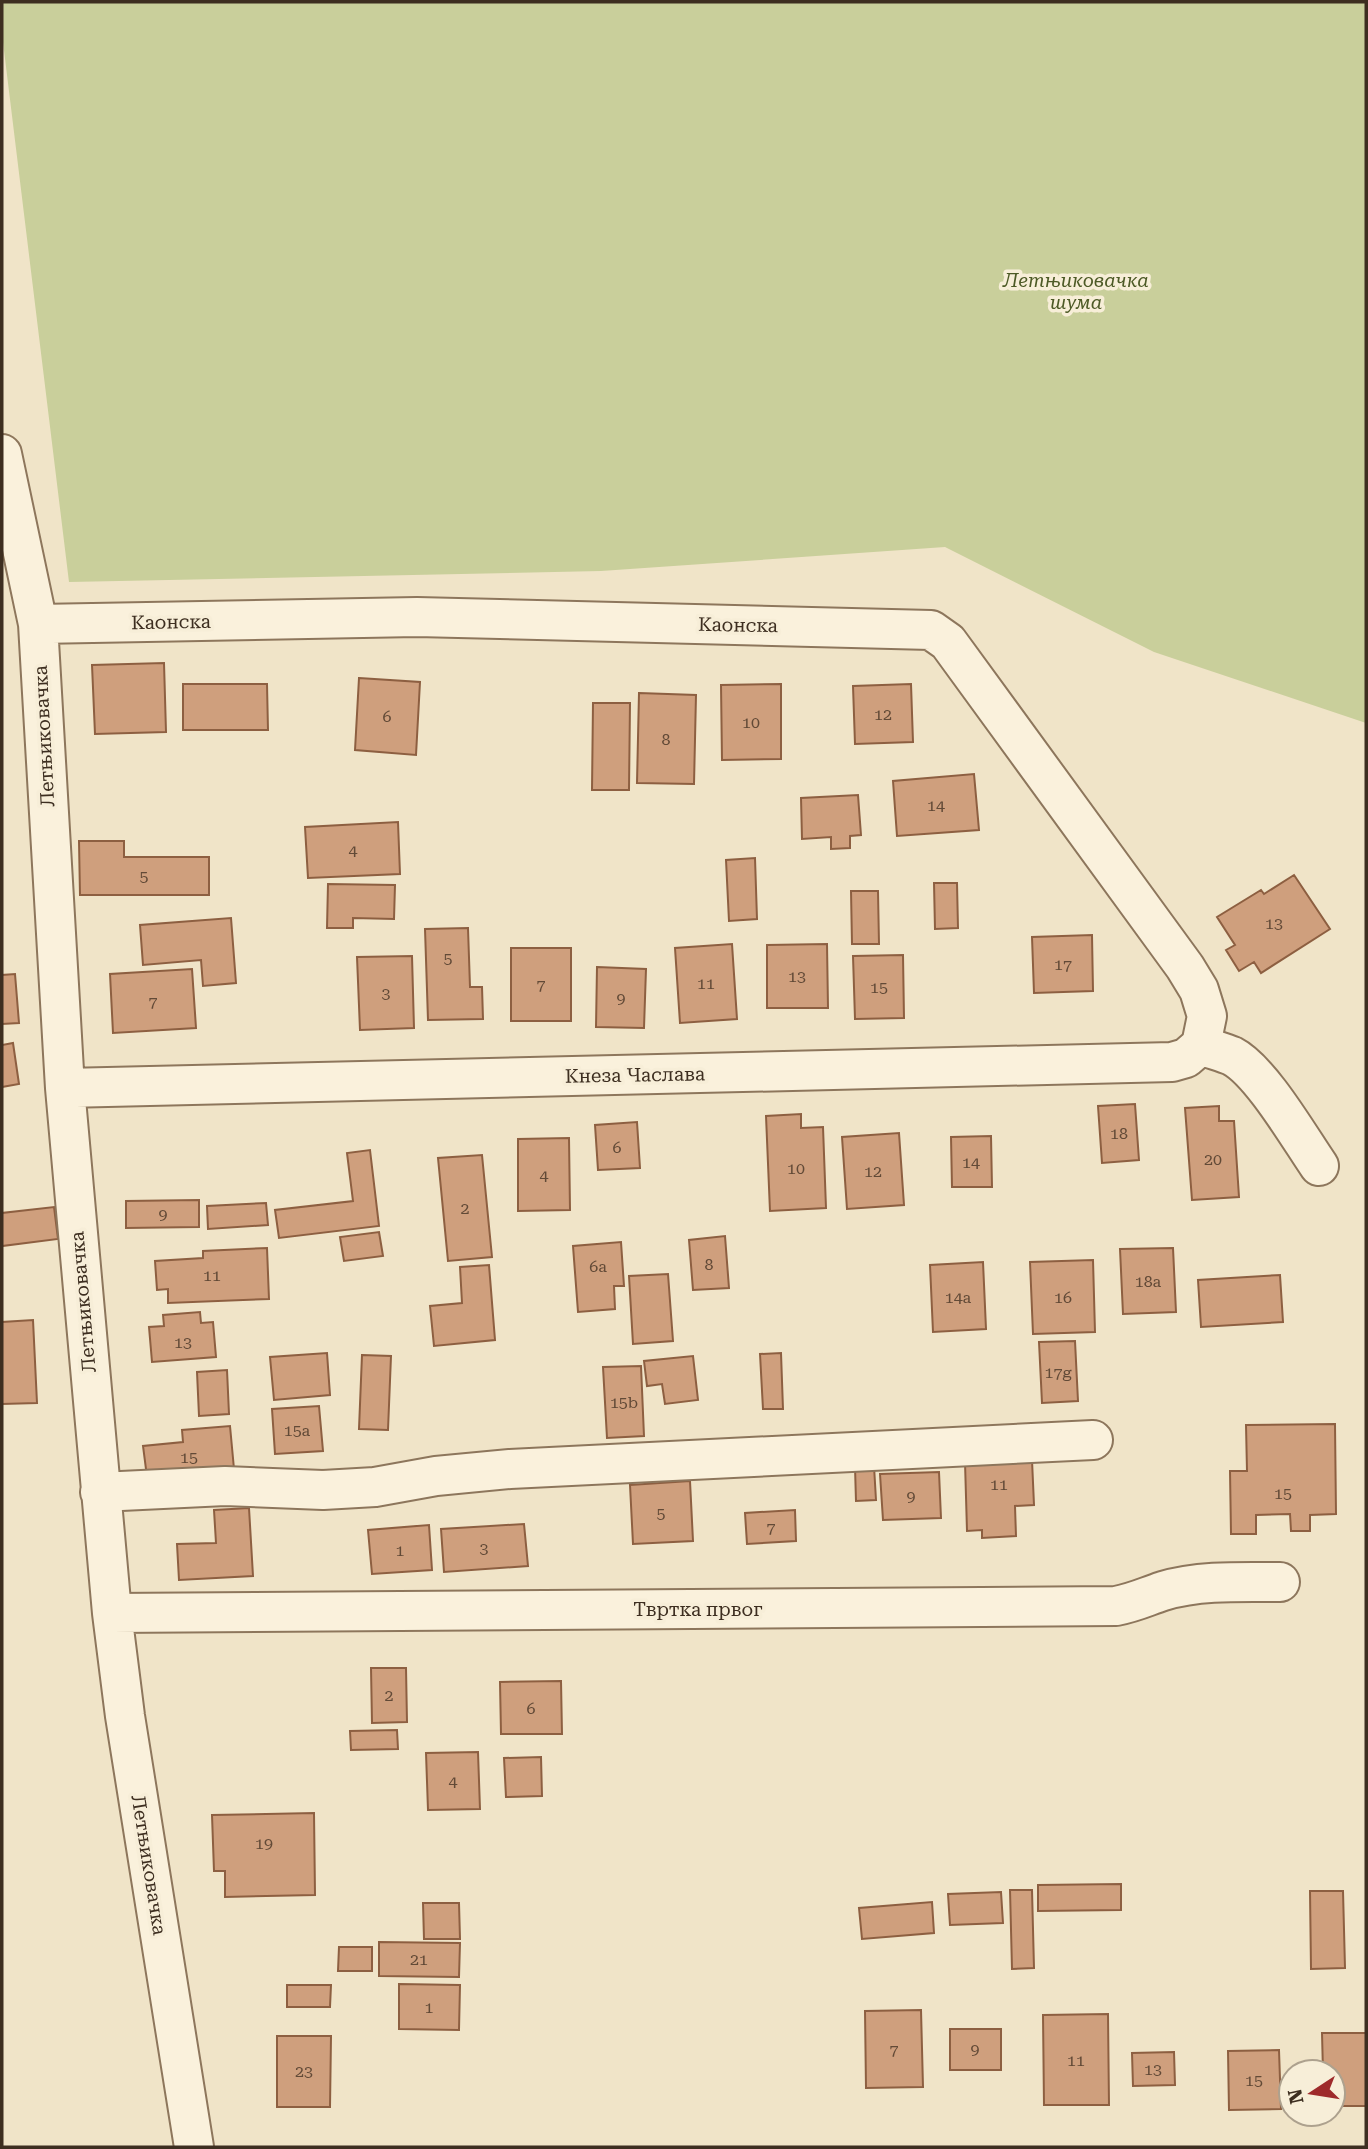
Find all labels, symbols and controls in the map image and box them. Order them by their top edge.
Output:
park label: Летњиковачка шума [1002,269,1149,314]
street label: Каонска [131,610,212,634]
street label: Каонска [698,613,779,637]
street label: Летњиковачка [29,664,59,807]
house number: 12 [874,705,892,724]
house number: 6 [383,707,392,726]
house number: 10 [742,713,760,732]
house number: 8 [662,730,671,749]
house number: 14 [927,796,945,815]
house number: 4 [349,841,358,860]
house number: 5 [140,867,149,886]
house number: 13 [1265,914,1283,933]
house number: 5 [444,949,453,968]
house number: 17 [1054,955,1072,974]
house number: 13 [788,967,806,986]
house number: 11 [697,974,715,993]
house number: 7 [537,975,546,994]
house number: 15 [870,978,888,997]
house number: 3 [382,984,391,1003]
house number: 9 [617,989,626,1008]
house number: 7 [149,992,158,1011]
street label: Кнеза Часлава [565,1062,706,1088]
house number: 18 [1110,1124,1128,1143]
house number: 6 [613,1138,622,1157]
house number: 20 [1204,1150,1222,1169]
house number: 14 [962,1153,980,1172]
house number: 10 [787,1159,805,1178]
house number: 12 [864,1162,882,1181]
house number: 4 [540,1166,549,1185]
house number: 2 [461,1199,470,1218]
house number: 9 [159,1205,168,1224]
street label: Летњиковачка [65,1230,101,1374]
house number: 8 [705,1255,714,1274]
house number: 6a [589,1257,607,1276]
house number: 11 [203,1266,221,1285]
house number: 18a [1135,1272,1162,1291]
house number: 14a [945,1288,972,1307]
house number: 16 [1054,1288,1072,1307]
house number: 13 [174,1333,192,1352]
house number: 17g [1044,1363,1072,1382]
house number: 15b [610,1393,638,1412]
house number: 15a [284,1421,311,1440]
house number: 15 [180,1448,198,1467]
house number: 11 [990,1475,1008,1494]
house number: 15 [1274,1484,1292,1503]
house number: 9 [907,1487,916,1506]
house number: 5 [657,1504,666,1523]
house number: 7 [767,1518,776,1537]
house number: 3 [480,1539,489,1558]
house number: 1 [396,1541,405,1560]
street label: Твртка првог [633,1598,763,1621]
house number: 2 [385,1686,394,1705]
house number: 6 [527,1699,536,1718]
house number: 4 [449,1772,458,1791]
street label: Летњиковачка [127,1793,172,1937]
house number: 19 [255,1834,273,1853]
house number: 21 [410,1950,428,1969]
house number: 1 [425,1998,434,2017]
house number: 7 [890,2040,899,2059]
house number: 9 [971,2040,980,2059]
house number: 11 [1067,2051,1085,2070]
north arrow [1277,2058,1347,2128]
house number: 13 [1144,2060,1162,2079]
house number: 23 [295,2062,313,2081]
house number: 15 [1245,2071,1263,2090]
text: N [1283,2087,1309,2106]

